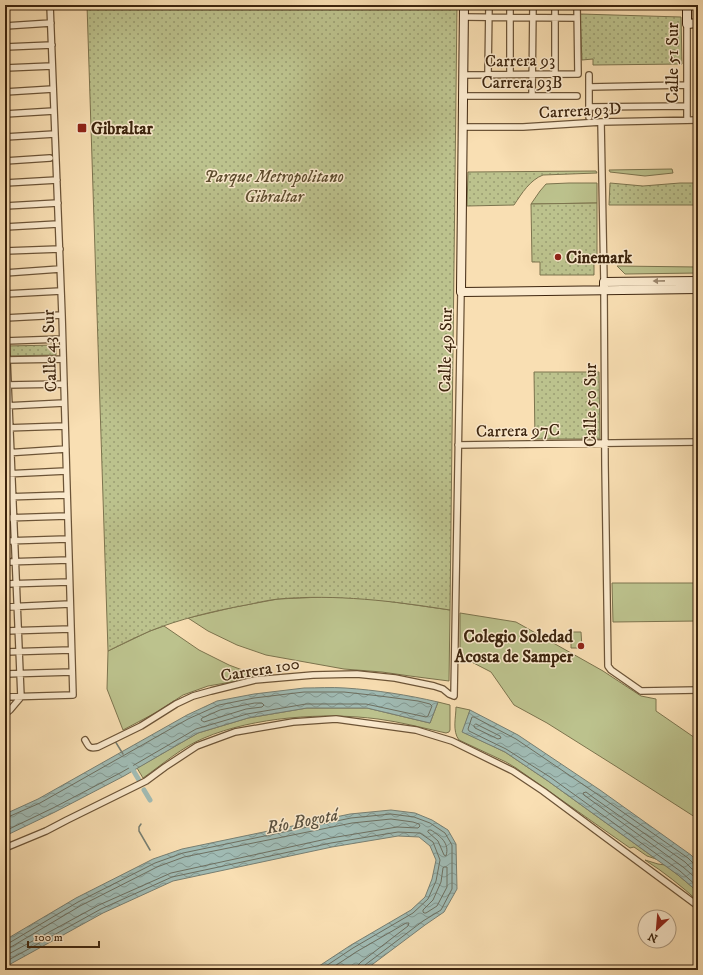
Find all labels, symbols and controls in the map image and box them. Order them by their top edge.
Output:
street label: Calle 51 Sur [662,22,684,104]
street label: Carrera 93 [485,49,555,73]
street label: Carrera 93B [482,72,563,94]
street label: Carrera 93D [538,98,622,124]
place label: Gibraltar [91,118,153,140]
marker: Gibraltar [76,122,88,134]
park label: Parque Metropolitano Gibraltar [204,166,344,208]
place label: Cinemark [566,247,633,269]
marker: Cinemark [553,252,563,262]
one-way arrow [652,278,665,284]
street label: Calle 49 Sur [434,307,458,393]
street label: Calle 43 Sur [38,309,62,393]
street label: Calle 50 Sur [580,362,602,447]
street label: Carrera 97C [476,419,560,443]
place label: Colegio Soledad Acosta de Samper [454,626,574,668]
marker: Colegio Soledad Acosta de Samper [576,641,586,651]
street label: Carrera 100 [219,653,301,687]
water label: Río Bogotá [263,804,342,840]
north arrow [637,909,677,949]
scale bar [28,923,99,949]
text: N [646,929,660,945]
text: 100 m [34,930,63,945]

